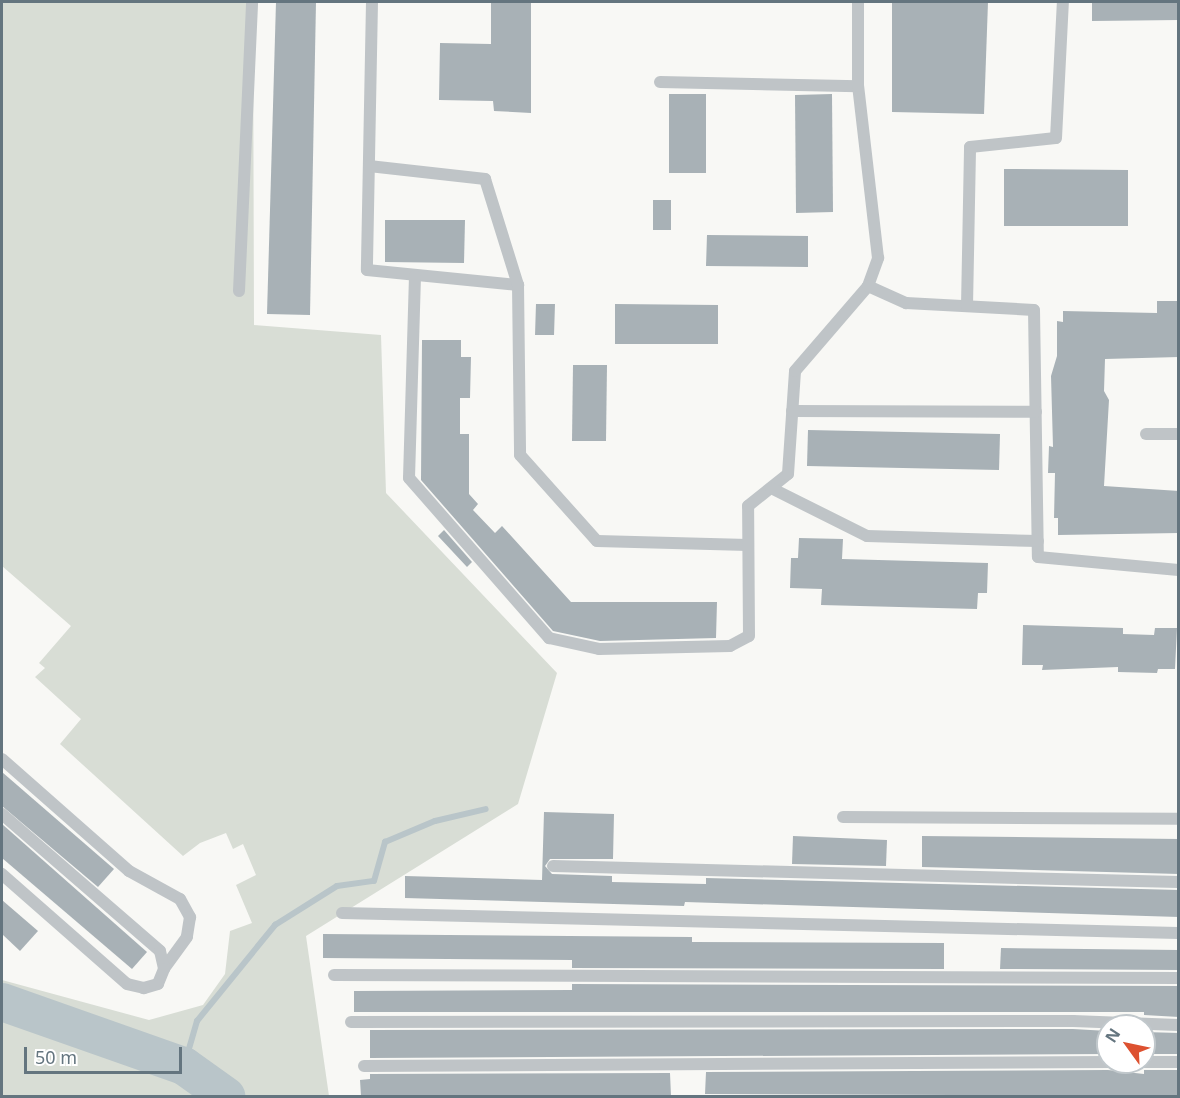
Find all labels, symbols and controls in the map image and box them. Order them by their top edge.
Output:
north arrow [1096,1014,1156,1074]
text: N [1100,1024,1125,1047]
scale bar [27,1035,184,1073]
text: 50 m [35,1045,77,1069]

